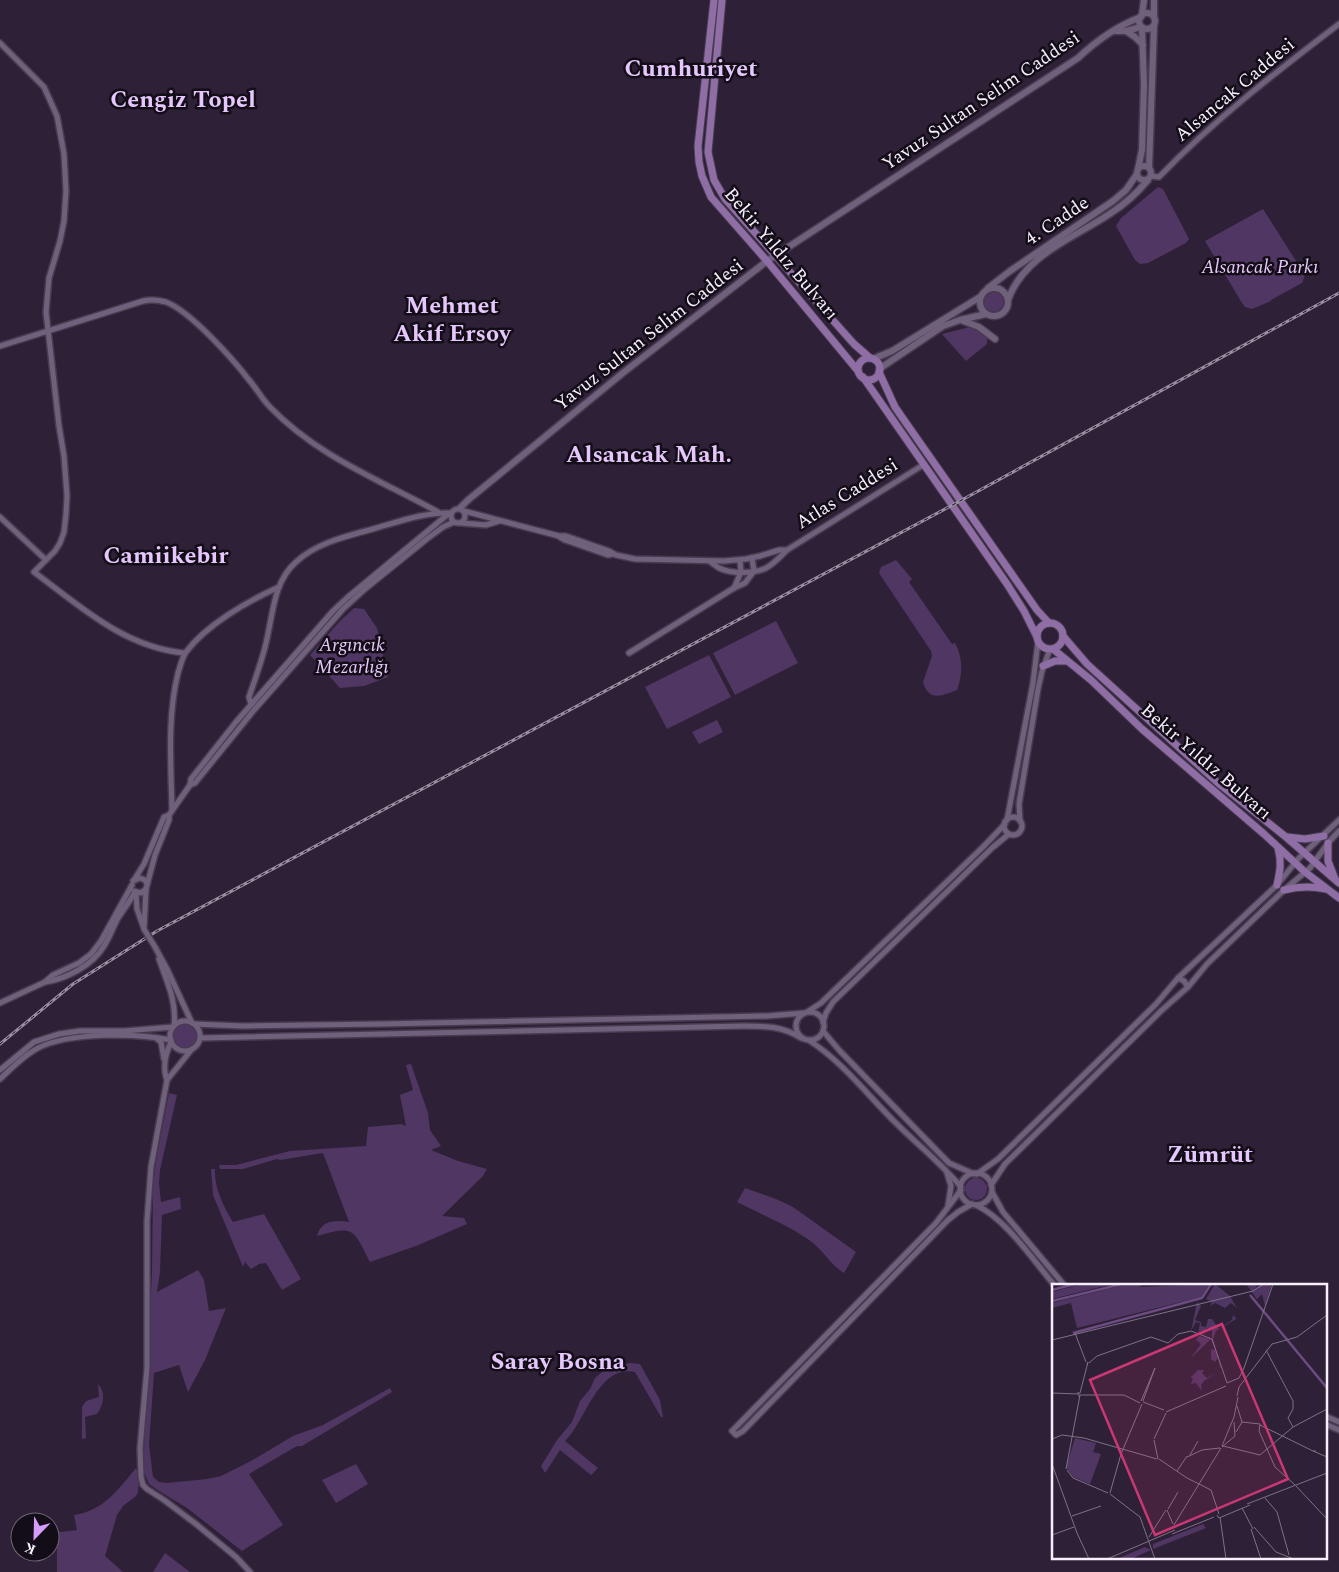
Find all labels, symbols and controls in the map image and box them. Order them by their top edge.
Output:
street label: Yavuz Sultan Selim Caddesi [876,24,1086,178]
street label: Alsancak Caddesi [1168,31,1302,149]
district label: Cumhuriyet [625,51,757,87]
district label: Cengiz Topel [110,82,256,118]
street label: Bekir Yıldız Bulvarı [717,181,845,327]
street label: 4. Cadde [1019,189,1095,253]
street label: Yavuz Sultan Selim Caddesi [548,252,750,418]
park label: Alsancak Parkı [1201,253,1318,282]
district label: Mehmet Akif Ersoy [393,288,512,352]
district label: Alsancak Mah. [566,437,732,473]
street label: Atlas Caddesi [790,451,904,537]
district label: Camiikebir [104,538,229,574]
park label: Argıncık Mezarlığı [315,631,389,682]
street label: Bekir Yıldız Bulvarı [1134,697,1278,827]
district label: Zümrüt [1167,1137,1253,1173]
inset map [1052,1284,1326,1560]
district label: Saray Bosna [491,1344,626,1380]
north arrow [10,1512,60,1562]
text: K [21,1537,39,1560]

